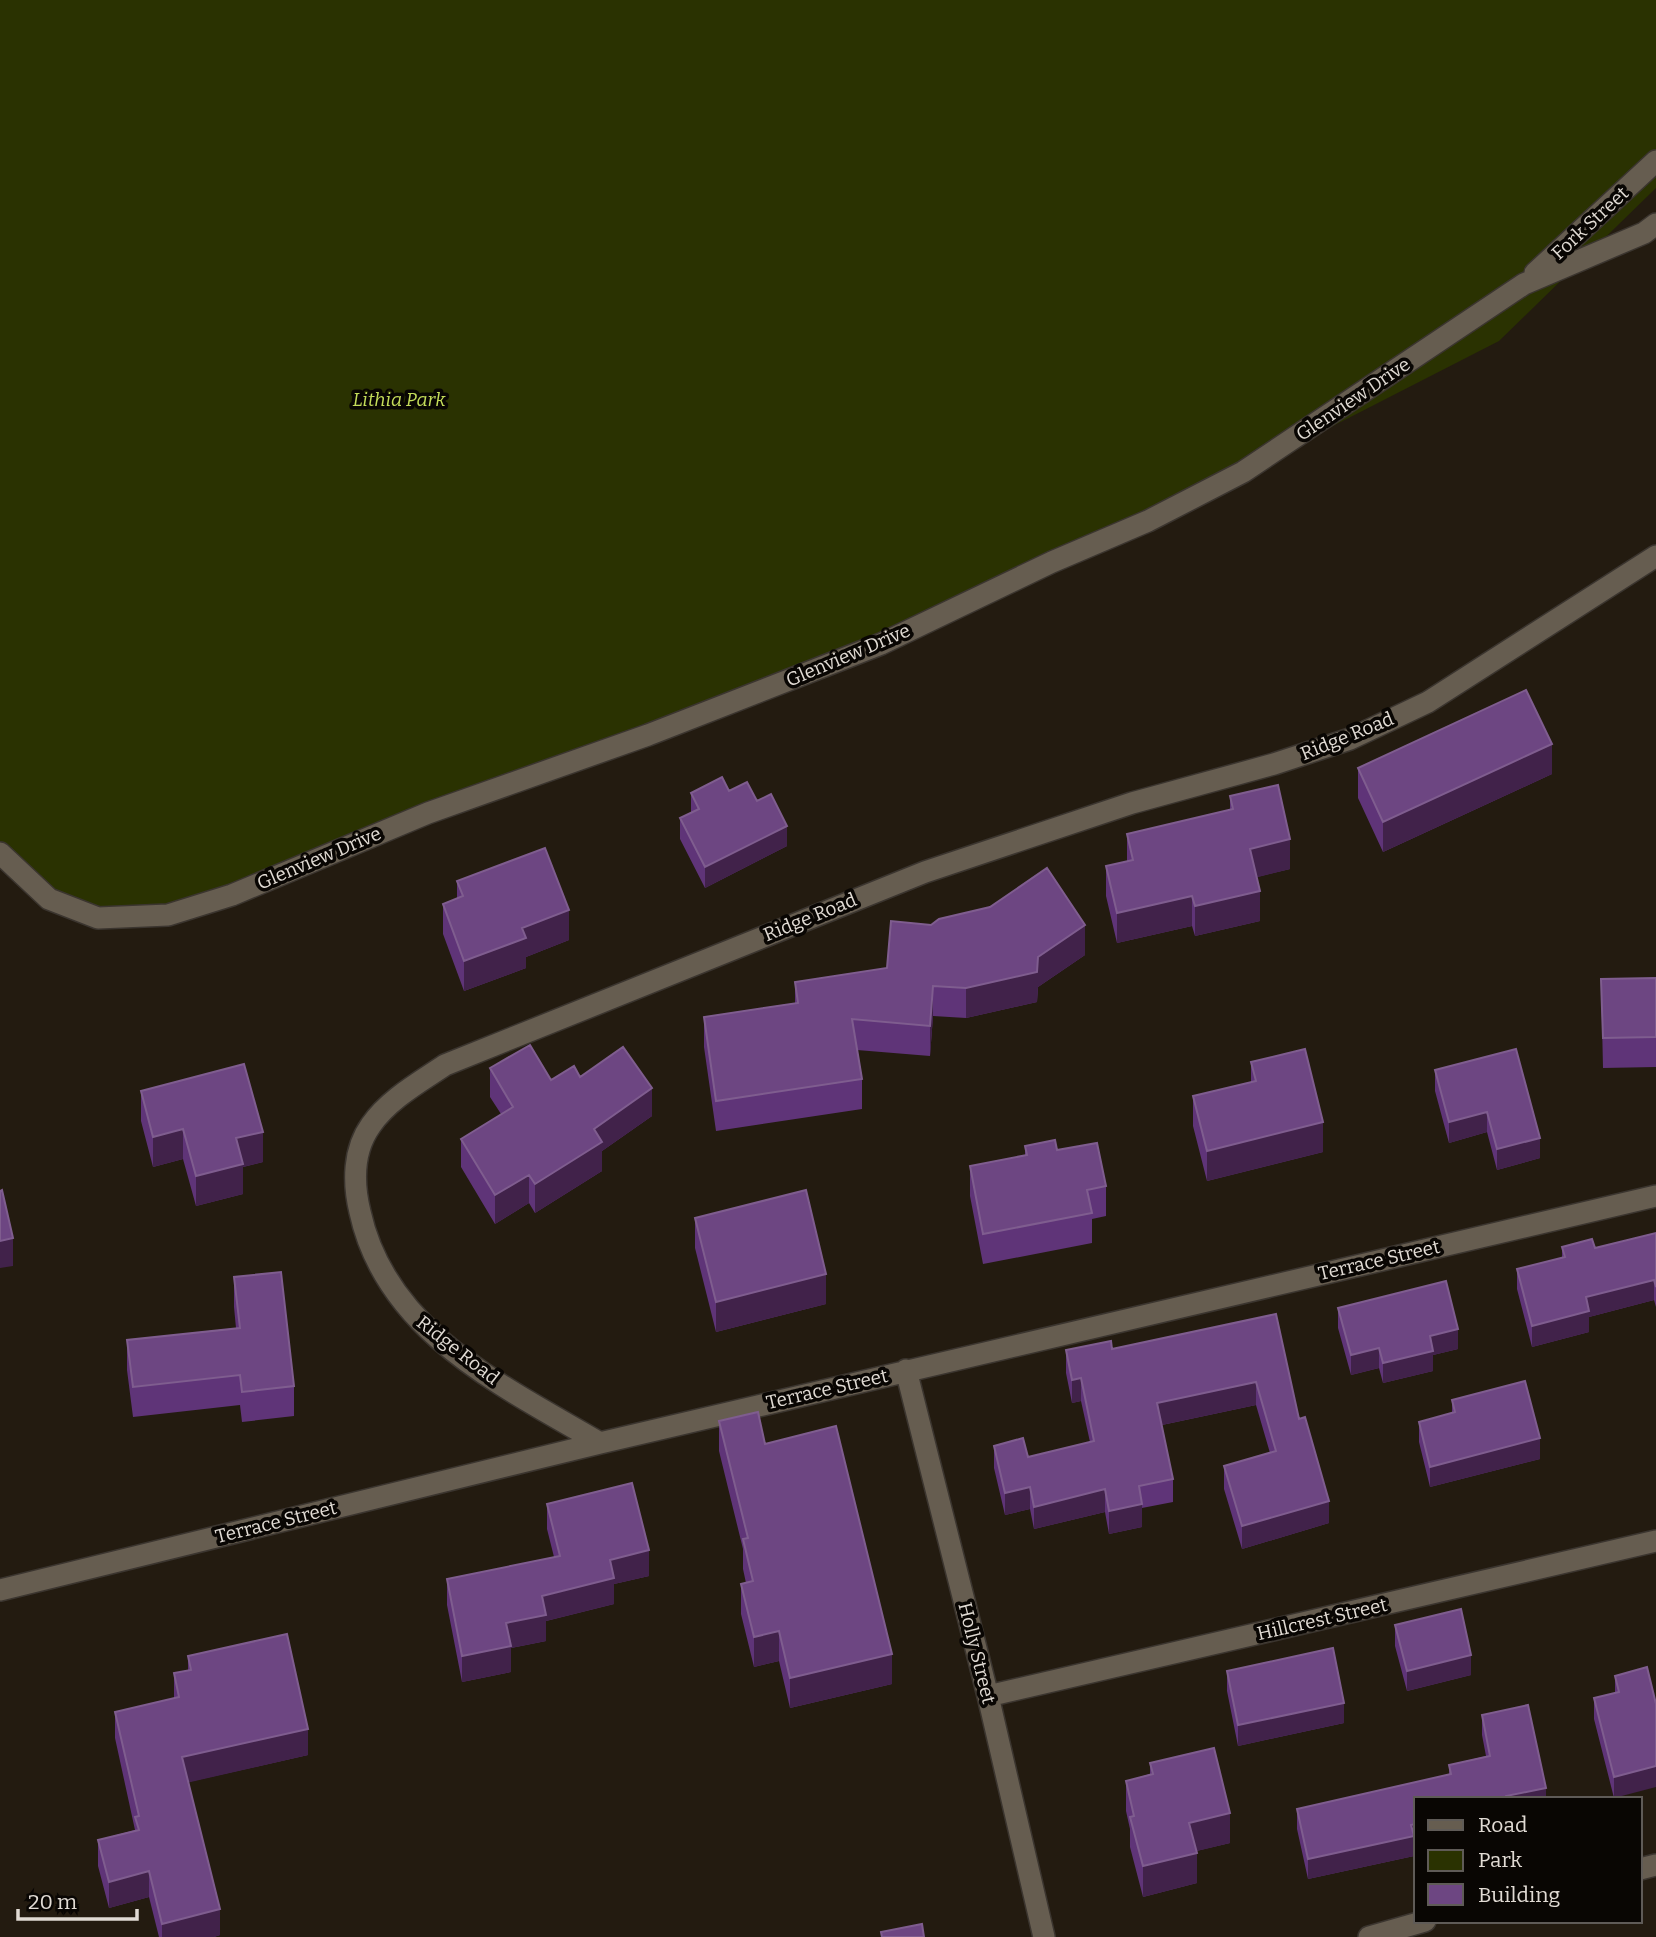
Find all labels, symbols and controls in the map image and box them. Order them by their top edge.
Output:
street label: Fork Street [1547,181,1633,264]
street label: Glenview Drive [1292,352,1414,446]
park label: Lithia Park [353,388,446,411]
street label: Glenview Drive [782,619,914,691]
street label: Ridge Road [1297,707,1397,765]
street label: Glenview Drive [253,822,385,894]
street label: Ridge Road [760,888,860,946]
street label: Terrace Street [1316,1235,1442,1285]
street label: Ridge Road [412,1311,504,1389]
street label: Terrace Street [764,1364,890,1414]
street label: Terrace Street [213,1496,339,1548]
street label: Hillcrest Street [1255,1593,1389,1645]
street label: Holly Street [953,1600,1001,1706]
legend [1414,1797,1642,1923]
text: Road [1478,1812,1527,1838]
text: Park [1478,1847,1522,1873]
scale bar [18,1878,136,1922]
text: Building [1478,1882,1561,1908]
text: 20 m [28,1889,77,1915]

